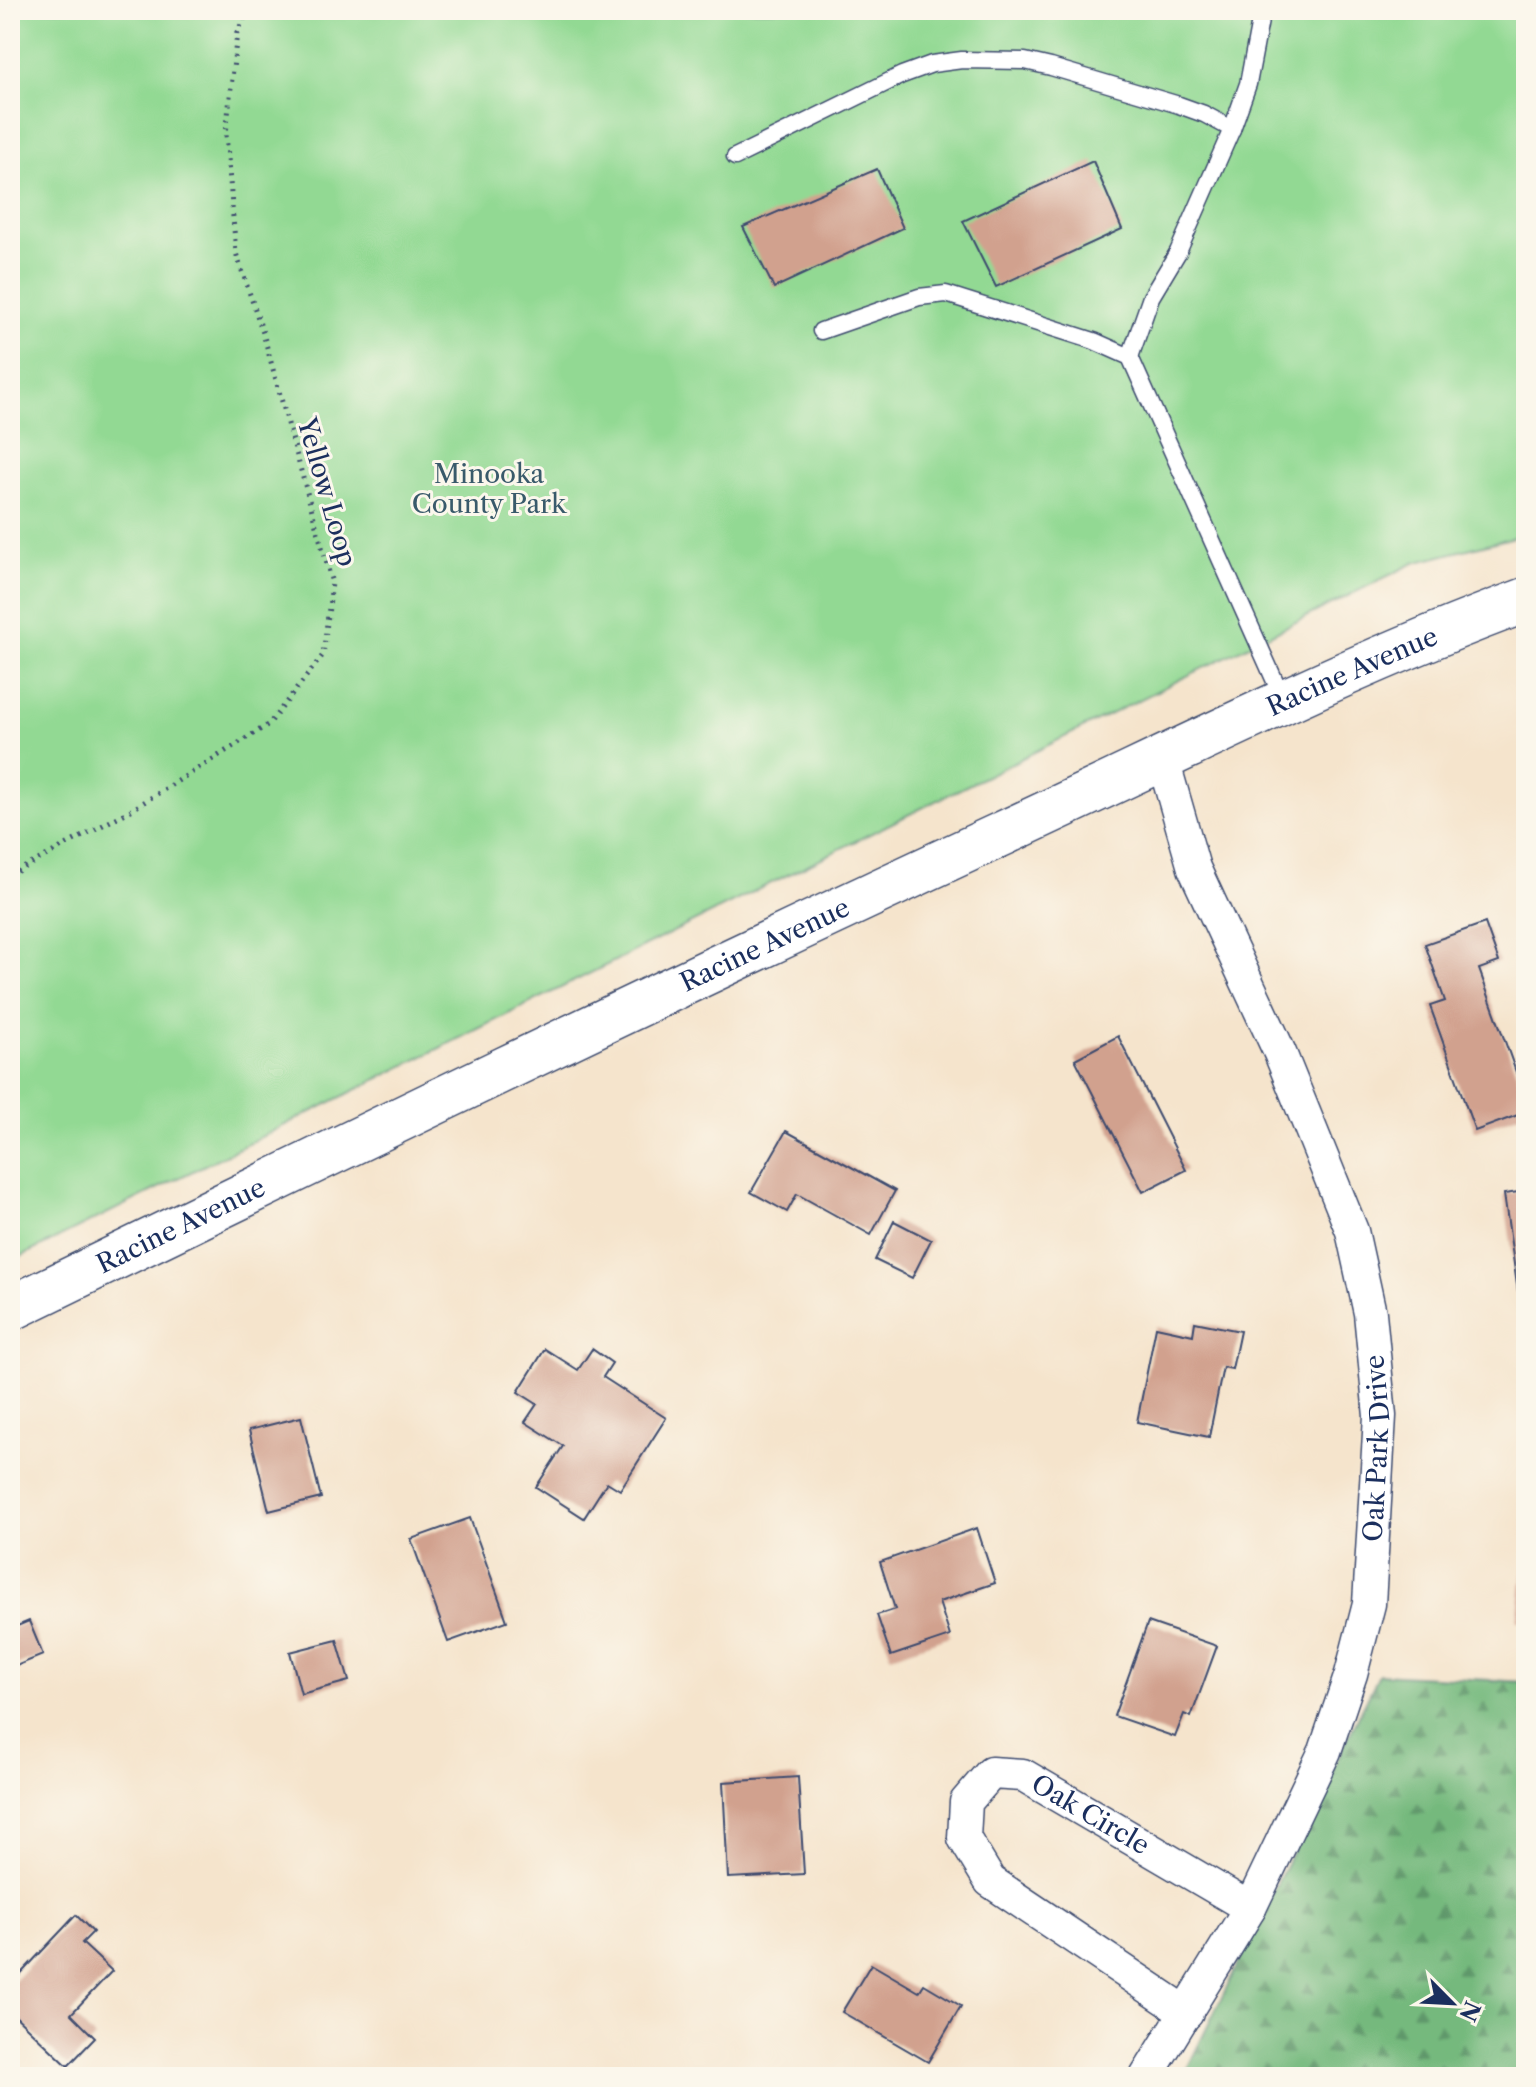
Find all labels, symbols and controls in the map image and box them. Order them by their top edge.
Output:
street label: Yellow Loop [290,413,363,570]
park label: Minooka County Park [412,458,567,520]
street label: Racine Avenue [1262,620,1442,723]
street label: Racine Avenue [675,891,855,999]
street label: Racine Avenue [91,1171,270,1280]
street label: Oak Park Drive [1357,1353,1397,1543]
street label: Oak Circle [1026,1768,1155,1862]
north arrow [1412,1963,1492,2043]
text: N [1454,1997,1486,2025]

